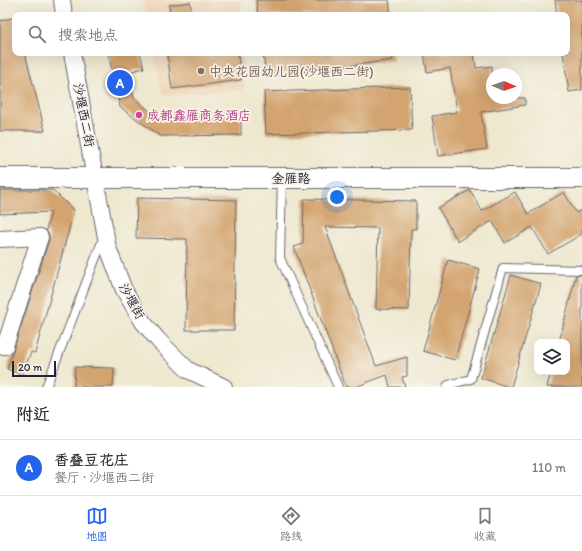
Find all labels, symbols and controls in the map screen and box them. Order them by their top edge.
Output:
search box [12,12,570,56]
icon: search [26,23,48,45]
text: 搜索地点 [58,26,118,44]
place label: 中央花园幼儿园(沙堰西二街) [209,64,373,79]
marker: 中央花园幼儿园(沙堰西二街) [196,66,206,76]
pin: A [107,68,133,98]
north arrow [486,68,522,104]
street label: 沙堰西二街 [70,82,98,148]
place label: 成都鑫雁商务酒店 [147,108,251,123]
marker: 成都鑫雁商务酒店 [134,110,144,120]
street label: 金雁路 [271,171,311,186]
your location [327,187,347,207]
street label: 沙堰街 [116,280,148,322]
map controls [534,339,570,375]
button: layers [534,339,570,375]
scale bar [12,359,56,378]
text: 20 m [18,361,42,374]
text: 附近 [16,404,50,424]
text: 香叠豆花庄 [54,451,129,469]
text: A [25,460,33,475]
text: 110 m [532,460,566,475]
text: 餐厅 · 沙堰西二街 [54,470,154,485]
tab: 地图 [86,505,108,543]
tab: 路线 [280,505,302,543]
tab: 收藏 [474,505,496,543]

